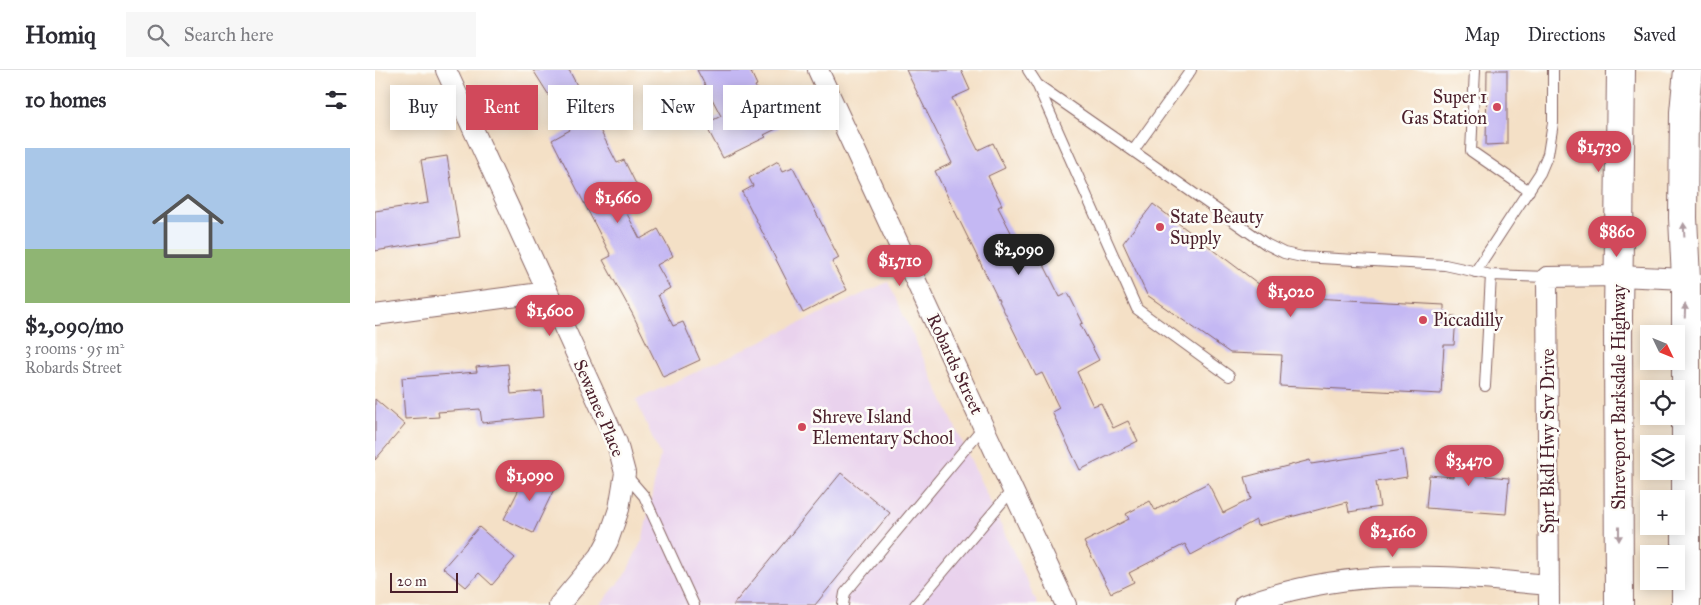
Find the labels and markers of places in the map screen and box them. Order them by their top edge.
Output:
place label: Super 1 Gas Station [1401,86,1487,129]
marker: Super 1 Gas Station [1491,101,1503,113]
pin: $1,730 [1558,131,1640,173]
pin: $1,660 [577,182,659,224]
place label: State Beauty Supply [1170,206,1264,249]
pin: $860 [1587,216,1647,258]
marker: State Beauty Supply [1154,221,1166,233]
pin: $2,090 [978,234,1060,276]
pin: $1,710 [859,244,941,287]
pin: $1,020 [1250,276,1332,318]
pin: $1,600 [509,294,591,337]
place label: Piccadilly [1433,309,1503,331]
marker: Piccadilly [1417,314,1429,326]
place label: Shreve Island Elementary School [812,406,954,449]
marker: Shreve Island Elementary School [796,421,808,433]
pin: $3,470 [1428,444,1510,487]
pin: $1,090 [489,460,571,502]
pin: $2,160 [1352,516,1434,558]

